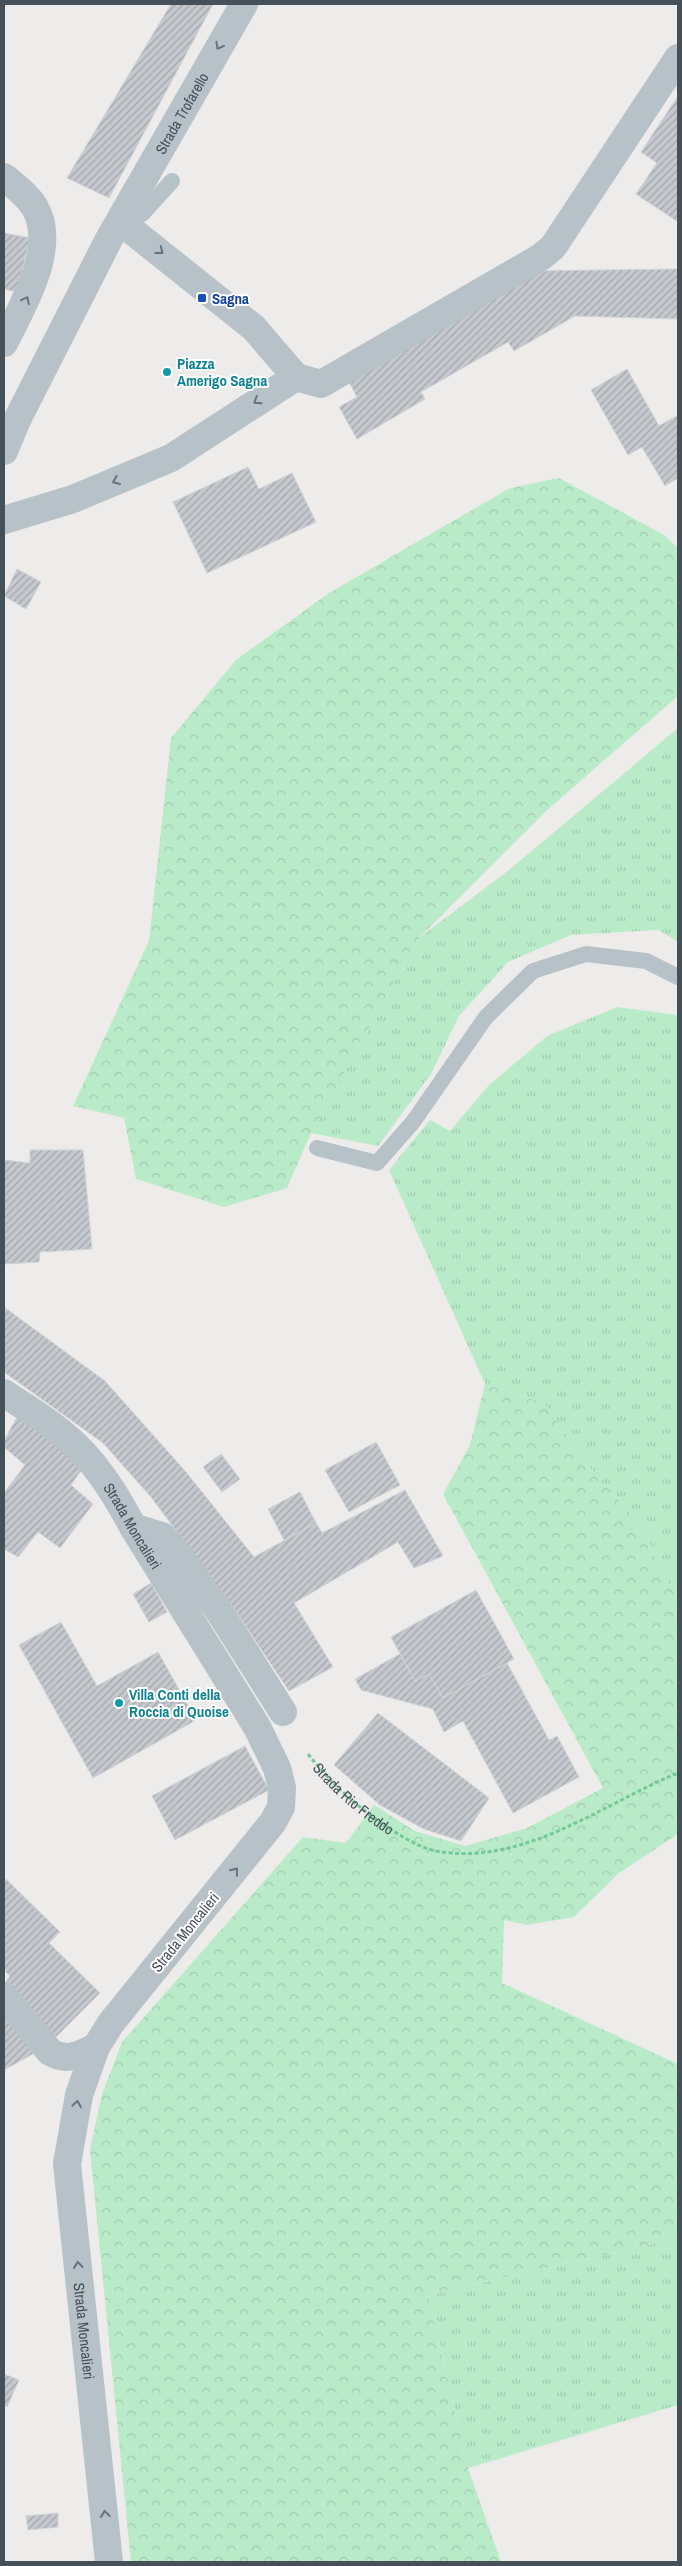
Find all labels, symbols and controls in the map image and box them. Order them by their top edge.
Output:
one-way arrow [216,40,226,49]
street label: Strada Trofarello [150,68,213,158]
one-way arrow [154,246,163,255]
place label: Sagna [212,288,249,309]
marker: Sagna [196,292,208,304]
one-way arrow [20,296,30,305]
place label: Piazza Amerigo Sagna [177,353,267,391]
marker: Piazza Amerigo Sagna [161,366,173,378]
one-way arrow [253,395,262,405]
one-way arrow [112,474,121,485]
street label: Strada Moncalieri [99,1478,167,1573]
place label: Villa Conti della Roccia di Quoise [129,1684,229,1722]
marker: Villa Conti della Roccia di Quoise [113,1697,125,1709]
street label: Strada Rio Freddo [309,1758,398,1839]
one-way arrow [229,1867,238,1876]
street label: Strada Moncalieri [146,1888,224,1976]
one-way arrow [71,2100,82,2108]
one-way arrow [73,2261,84,2269]
street label: Strada Moncalieri [69,2282,100,2380]
one-way arrow [100,2509,111,2517]

